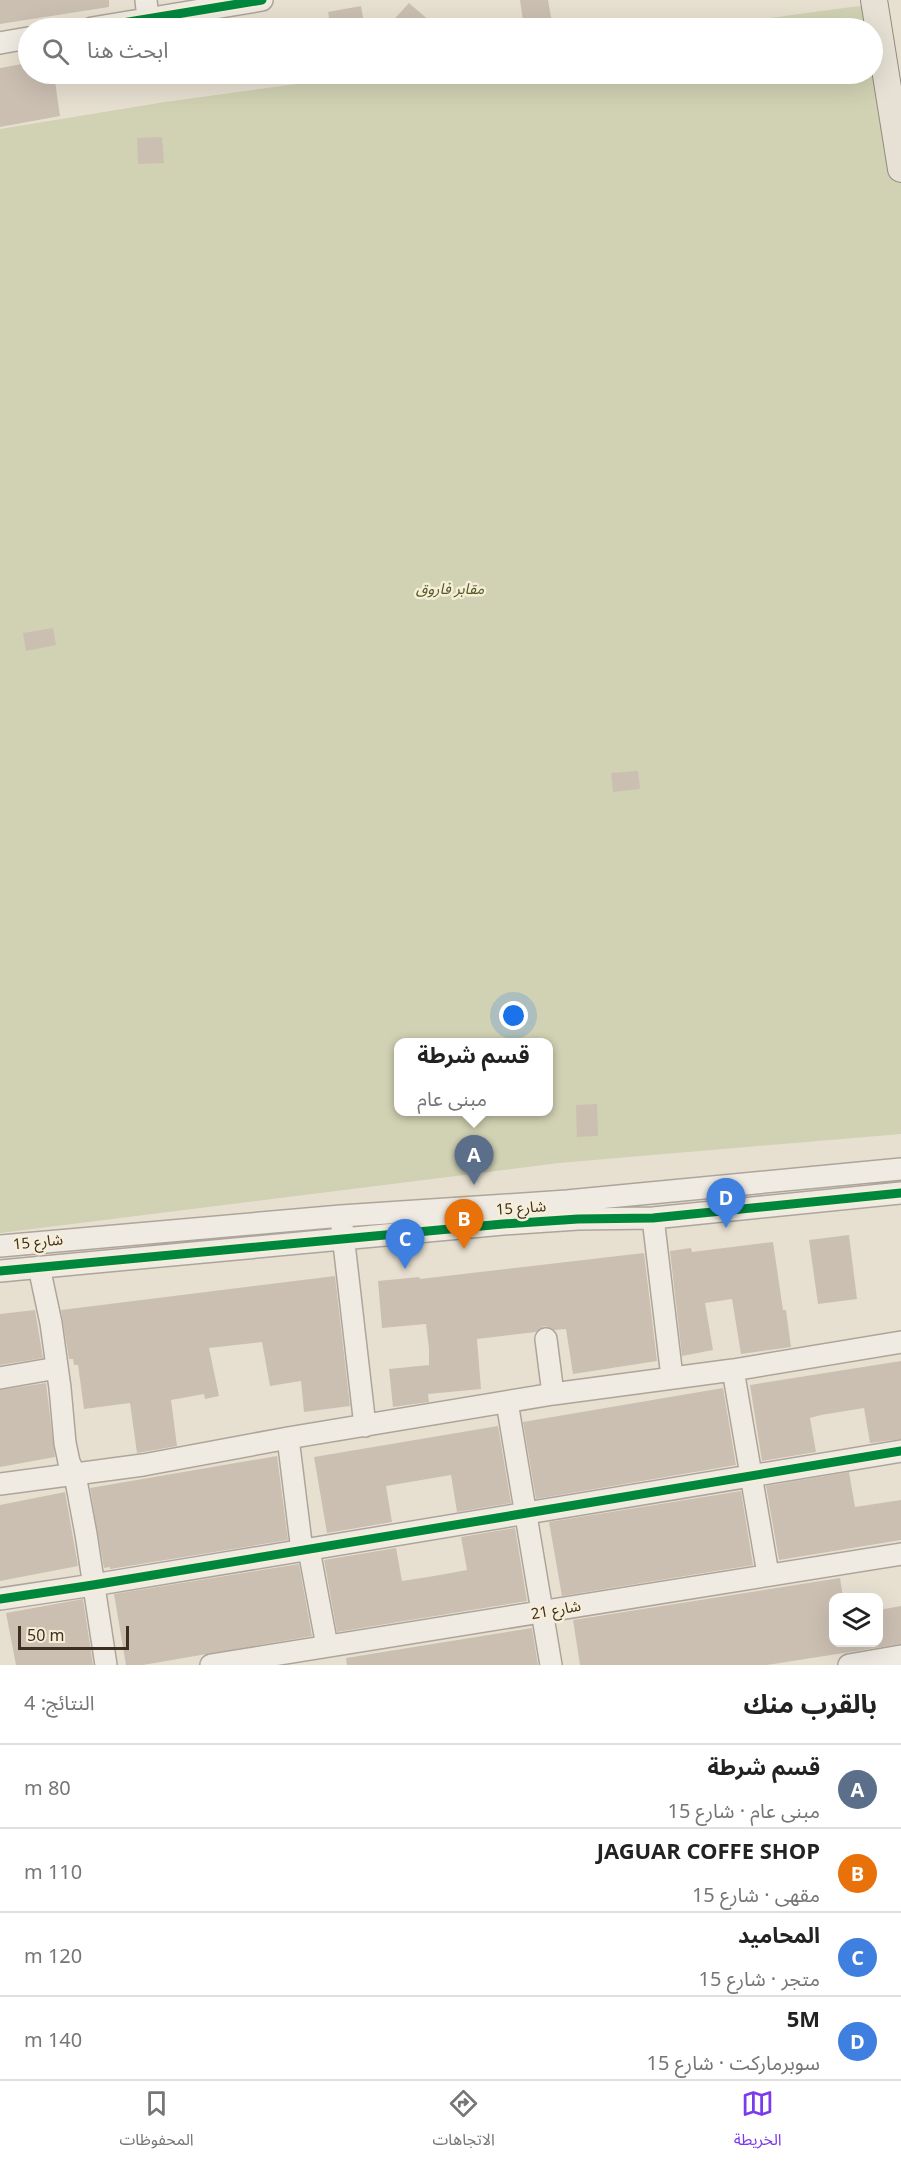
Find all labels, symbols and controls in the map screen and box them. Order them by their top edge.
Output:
search box [18,18,883,84]
text: ابحث هنا [87,28,169,74]
icon: search [39,35,72,68]
park label: مقابر فاروق [416,573,484,605]
your location [499,1001,528,1030]
text: قسم شرطة [417,1033,530,1079]
popup [394,1038,553,1116]
text: مبنى عام [417,1079,487,1121]
pin: A [454,1136,494,1185]
pin: D [706,1178,746,1228]
street label: شارع 15 [495,1190,547,1226]
pin: B [444,1200,484,1249]
pin: C [386,1220,424,1269]
street label: شارع 15 [11,1223,65,1261]
street label: شارع 21 [528,1590,584,1630]
map controls [829,1593,883,1647]
button: layers [829,1593,883,1647]
text: 50 m [27,1619,64,1653]
scale bar [18,1623,129,1650]
text: بالقرب منك [743,1677,877,1732]
text: النتائج: 4 [24,1683,94,1725]
text: قسم شرطة [708,1745,820,1791]
text: 80 m [24,1768,71,1810]
text: A [851,1770,864,1812]
text: مبنى عام · شارع 15 [667,1791,820,1833]
text: JAGUAR COFFE SHOP [597,1829,820,1875]
text: 110 m [24,1852,82,1894]
text: B [851,1854,864,1896]
text: مقهى · شارع 15 [692,1875,820,1917]
text: المحاميد [738,1913,820,1959]
text: 120 m [24,1936,82,1978]
text: C [851,1938,864,1980]
text: متجر · شارع 15 [699,1959,820,2001]
text: 5M [787,1997,820,2043]
text: 140 m [24,2020,82,2062]
text: D [850,2022,865,2064]
text: سوبرماركت · شارع 15 [647,2043,820,2085]
tab: المحفوظات [119,2087,194,2157]
tab: الاتجاهات [432,2087,495,2157]
tab: الخريطة [734,2087,782,2157]

